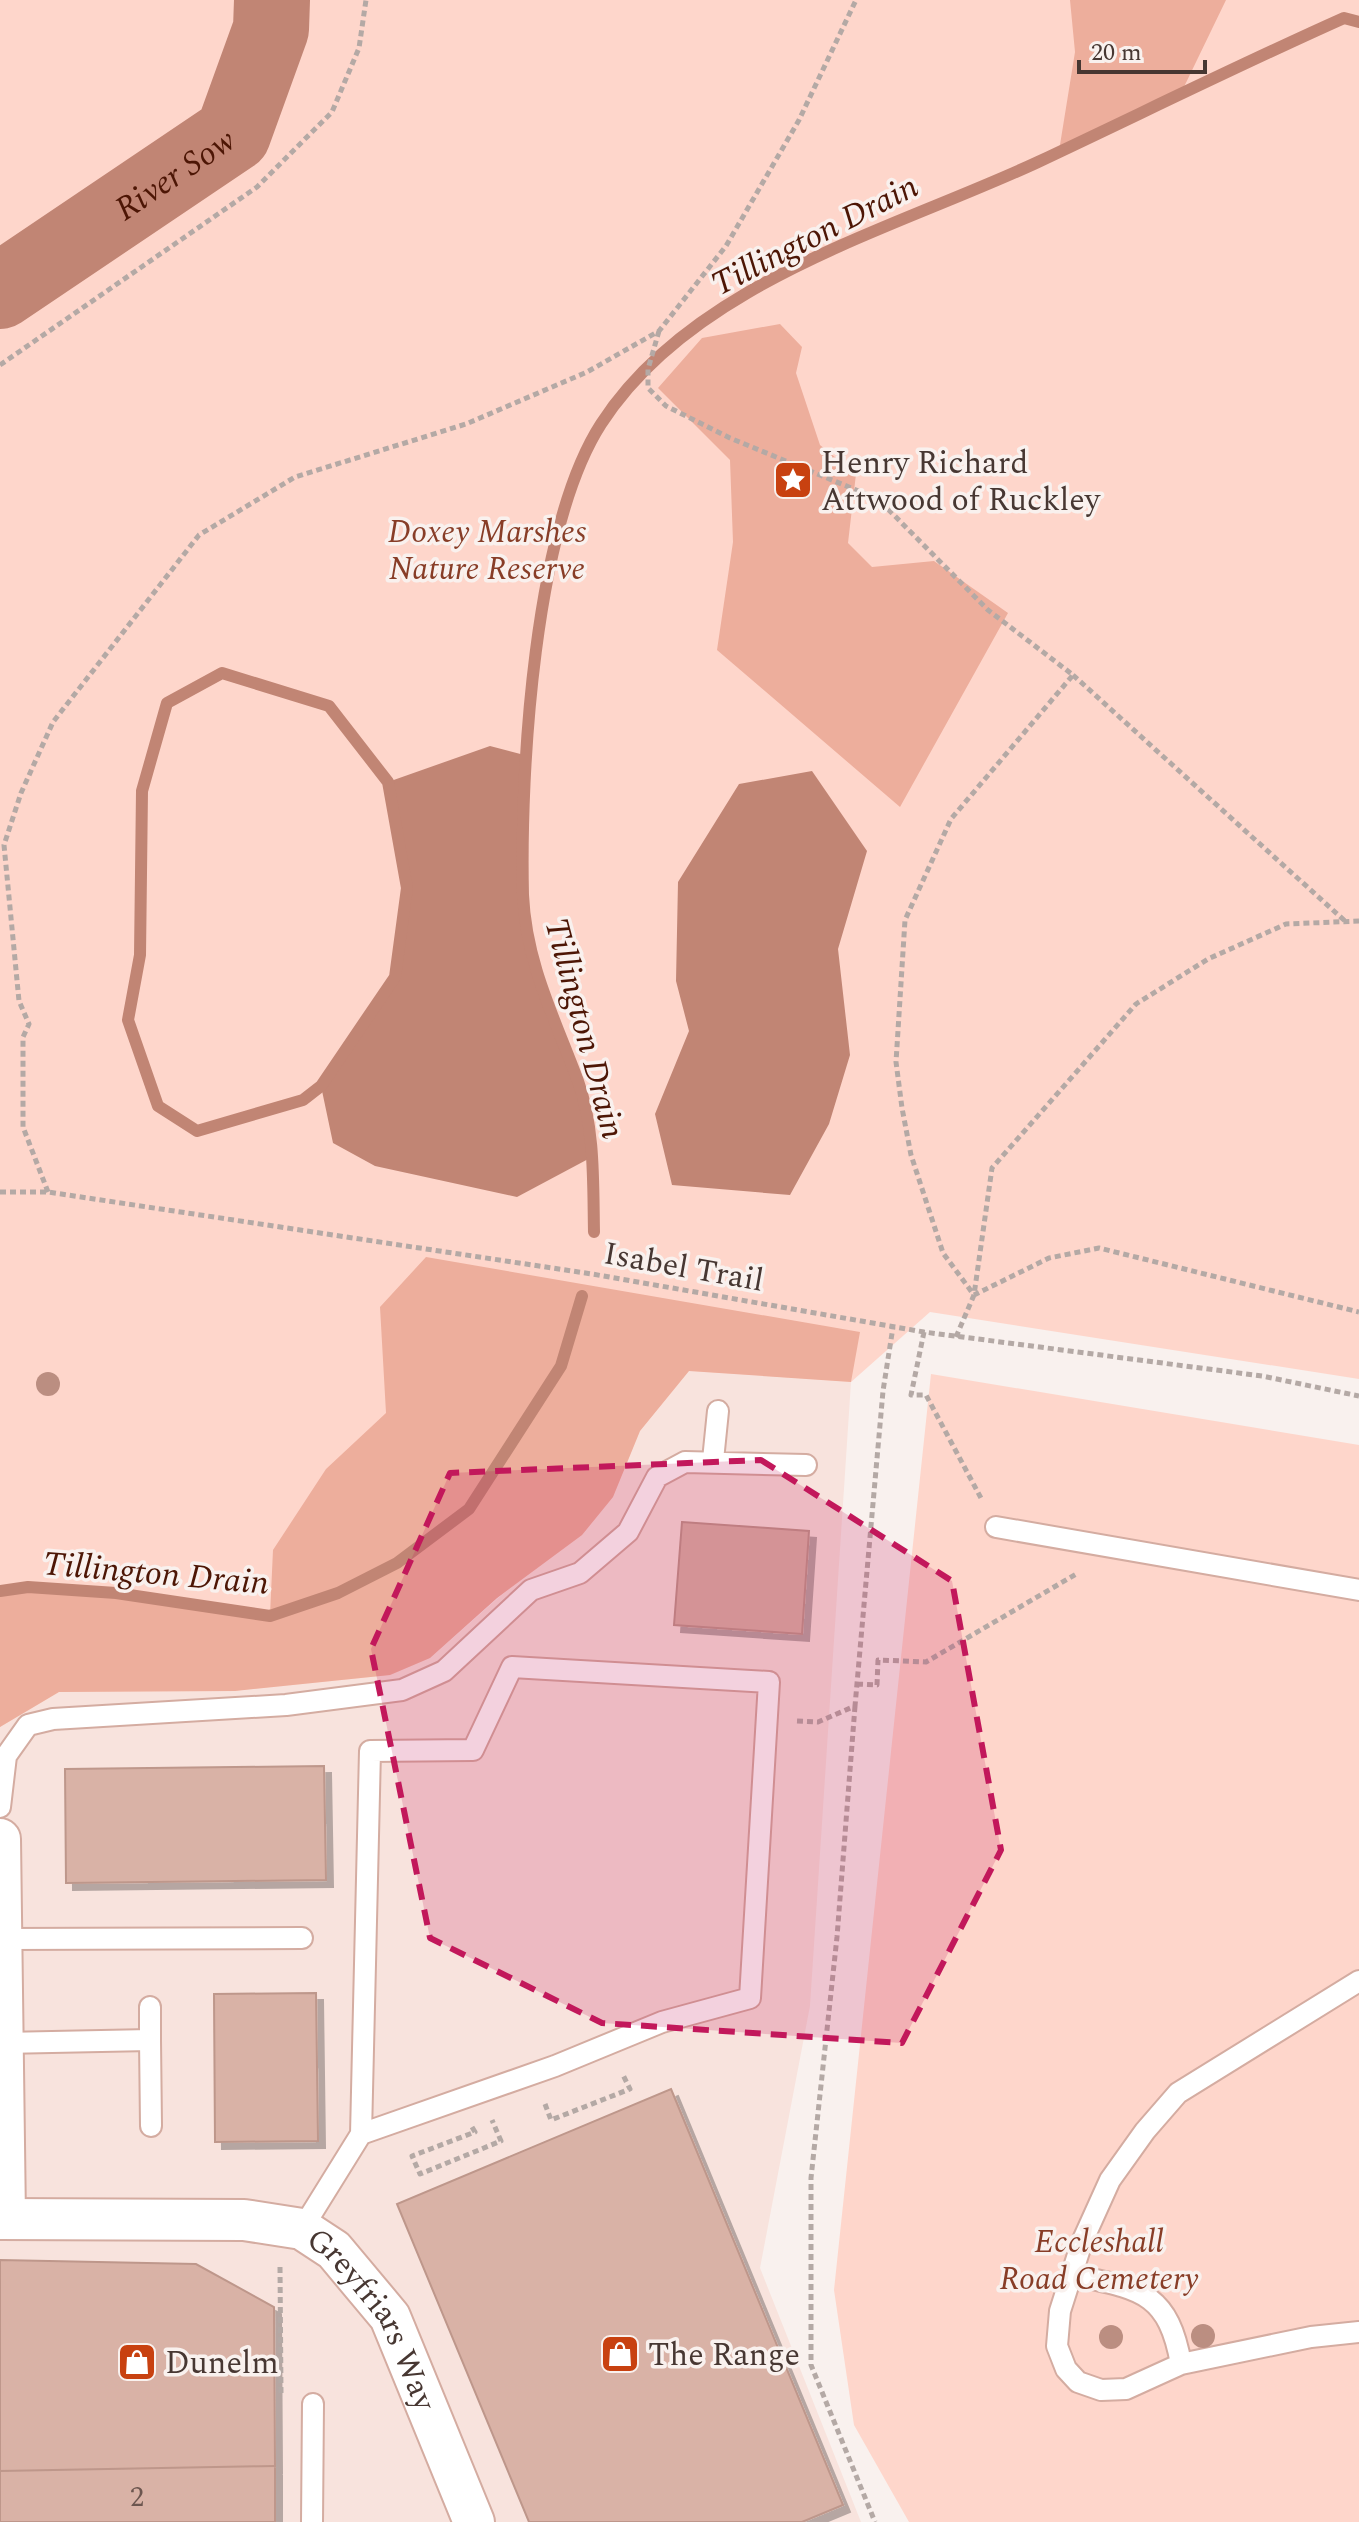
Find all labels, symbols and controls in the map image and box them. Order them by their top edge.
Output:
scale bar [1079,24,1205,74]
text: 20 m [1091,35,1142,71]
water label: River Sow [104,116,247,235]
water label: Tillington Drain [702,161,928,310]
place label: Henry Richard Attwood of Ruckley [821,439,1102,525]
place icon: Henry Richard Attwood of Ruckley [772,459,814,501]
park label: Doxey Marshes Nature Reserve [388,508,586,594]
water label: Tillington Drain [530,912,639,1145]
street label: Isabel Trail [600,1229,768,1306]
water label: Tillington Drain [41,1538,271,1610]
street label: Greyfriars Way [296,2215,449,2420]
park label: Eccleshall Road Cemetery [999,2218,1199,2304]
place label: The Range [648,2331,800,2380]
shop icon: The Range [599,2333,641,2375]
place label: Dunelm [165,2339,279,2388]
shop icon: Dunelm [116,2341,158,2383]
house number: 2 [130,2476,144,2519]

